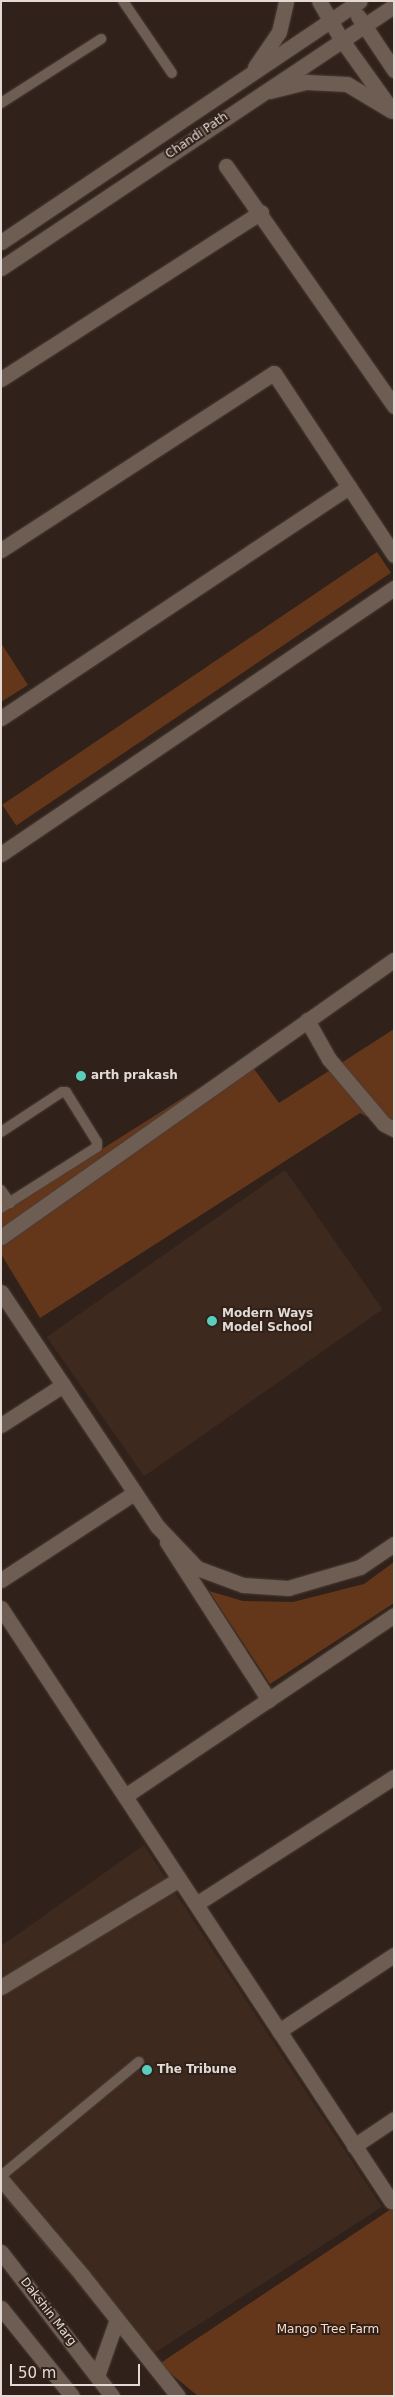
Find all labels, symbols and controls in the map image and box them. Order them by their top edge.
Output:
street label: Chandi Path [163,110,231,162]
place label: arth prakash [91,1069,178,1083]
marker: arth prakash [75,1070,87,1082]
place label: Modern Ways Model School [222,1307,313,1335]
marker: Modern Ways Model School [206,1315,218,1327]
place label: The Tribune [157,2063,237,2077]
marker: The Tribune [141,2064,153,2076]
street label: Dakshin Marg [17,2275,79,2349]
park label: Mango Tree Farm [277,2323,379,2337]
scale bar [12,2354,142,2386]
text: 50 m [18,2364,56,2382]

